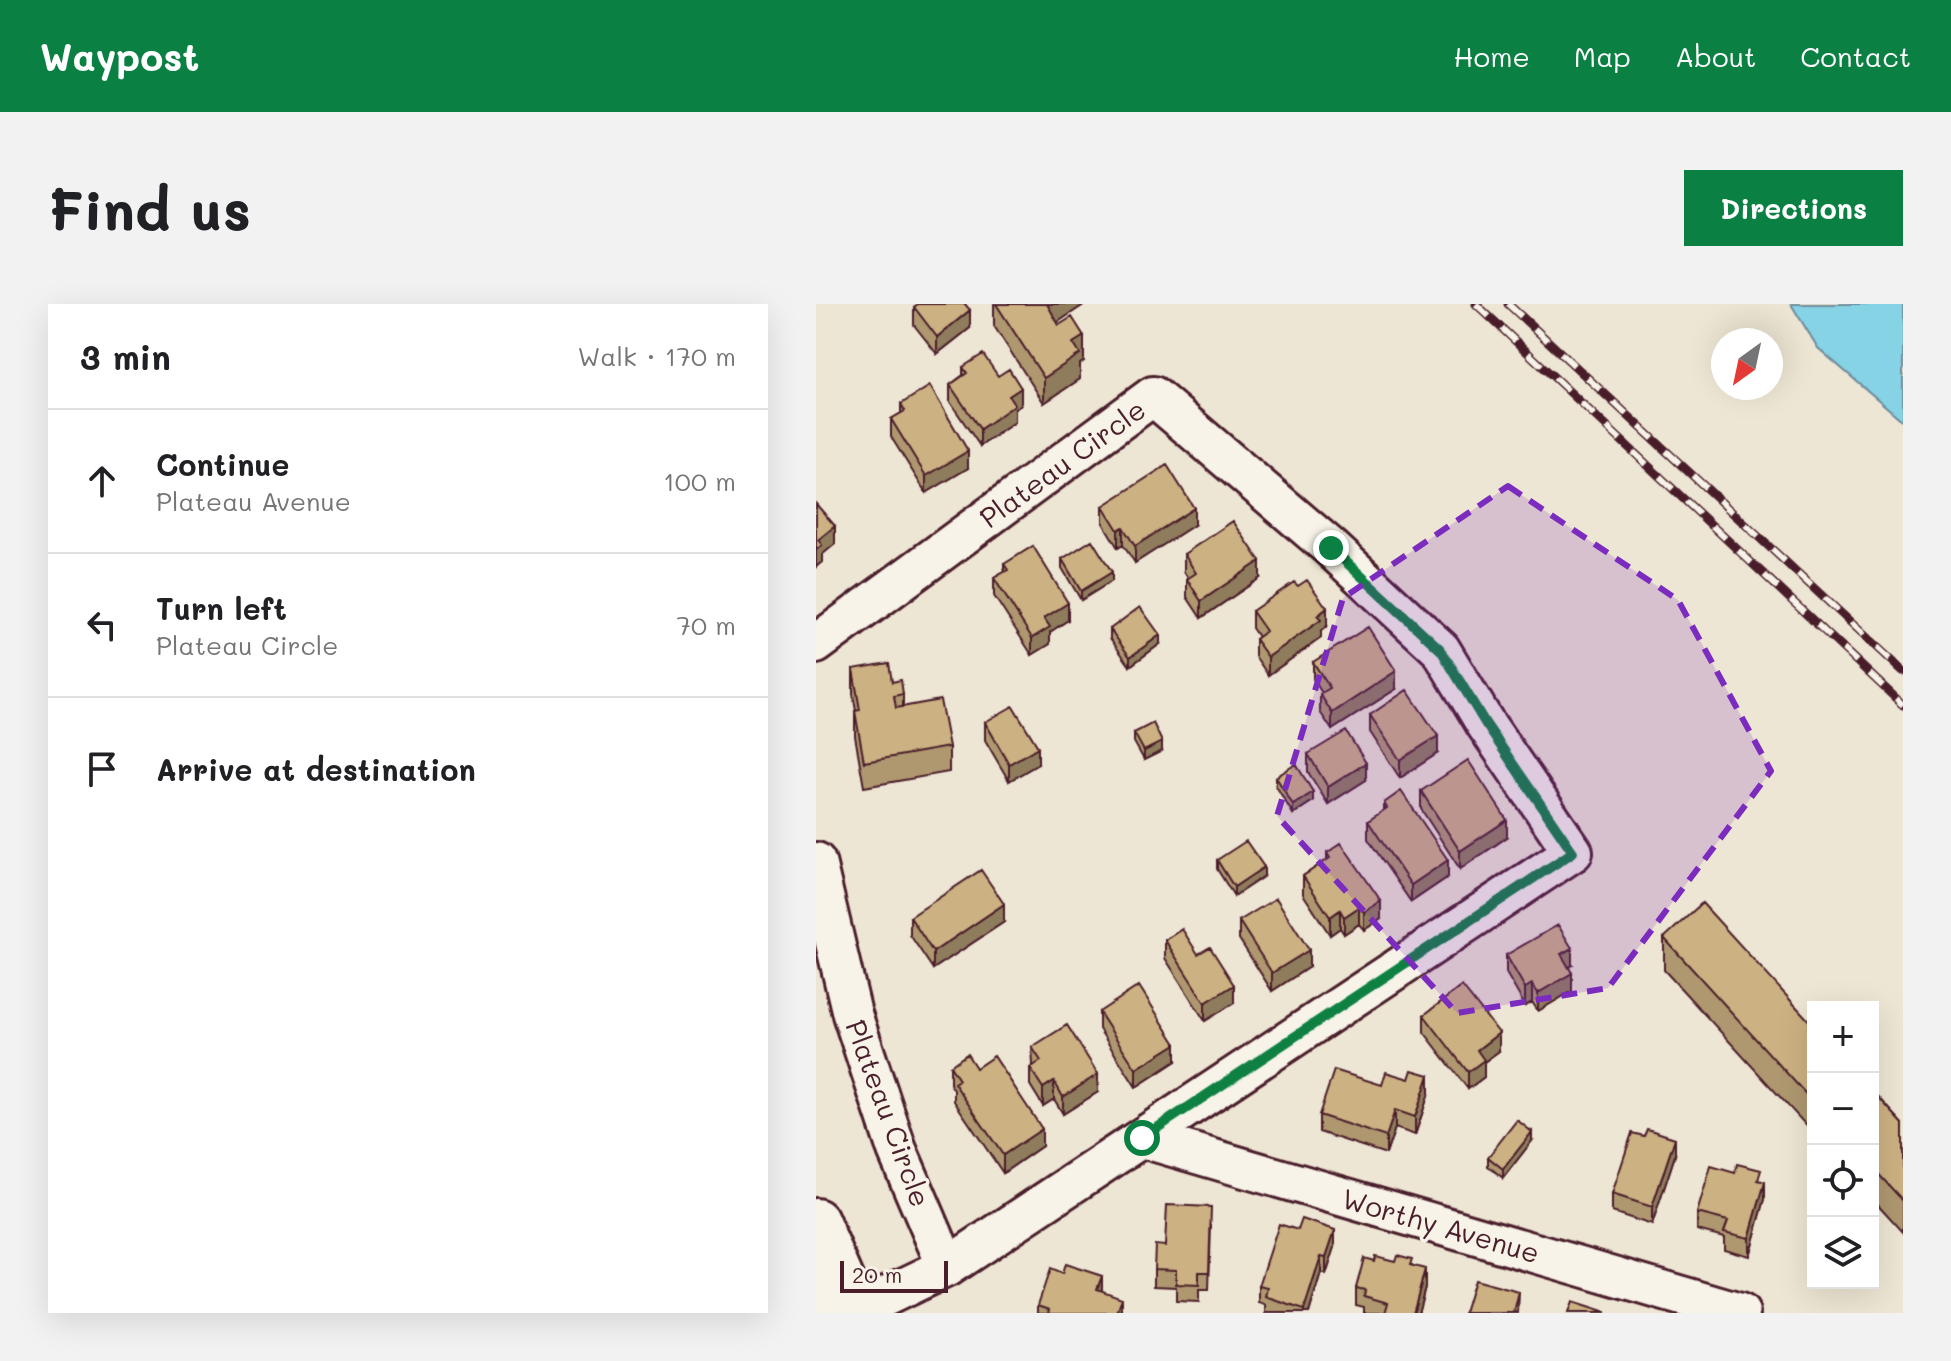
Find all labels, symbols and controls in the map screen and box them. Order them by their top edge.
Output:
text: Waypost [40,31,199,81]
text: Home [1454,38,1530,74]
text: Map [1574,38,1631,74]
text: About [1675,38,1756,74]
text: Contact [1800,38,1911,74]
button: Directions [1684,170,1903,246]
text: Find us [48,172,251,245]
north arrow [1711,328,1783,400]
text: 3 min [80,334,171,379]
text: Walk · 170 m [578,339,736,373]
street label: Plateau Circle [972,391,1152,535]
text: Continue [156,444,289,484]
icon: ahead [80,459,124,503]
text: 100 m [663,464,736,498]
text: Plateau Avenue [156,484,351,518]
route end [1313,530,1349,566]
text: Turn left [156,588,287,628]
icon: left [80,603,124,647]
text: 70 m [676,608,736,642]
text: Plateau Circle [156,628,338,662]
icon: arrive [80,747,124,791]
text: Arrive at destination [156,749,476,789]
map controls [1807,1001,1879,1289]
button: + [1807,1001,1879,1073]
street label: Plateau Circle [838,1015,940,1211]
button: − [1807,1073,1879,1145]
route start [1124,1120,1160,1156]
button: locate [1807,1145,1879,1217]
street label: Worthy Avenue [1338,1180,1544,1270]
button: layers [1807,1217,1879,1289]
scale bar [840,1257,948,1293]
text: 20 m [852,1260,902,1289]

